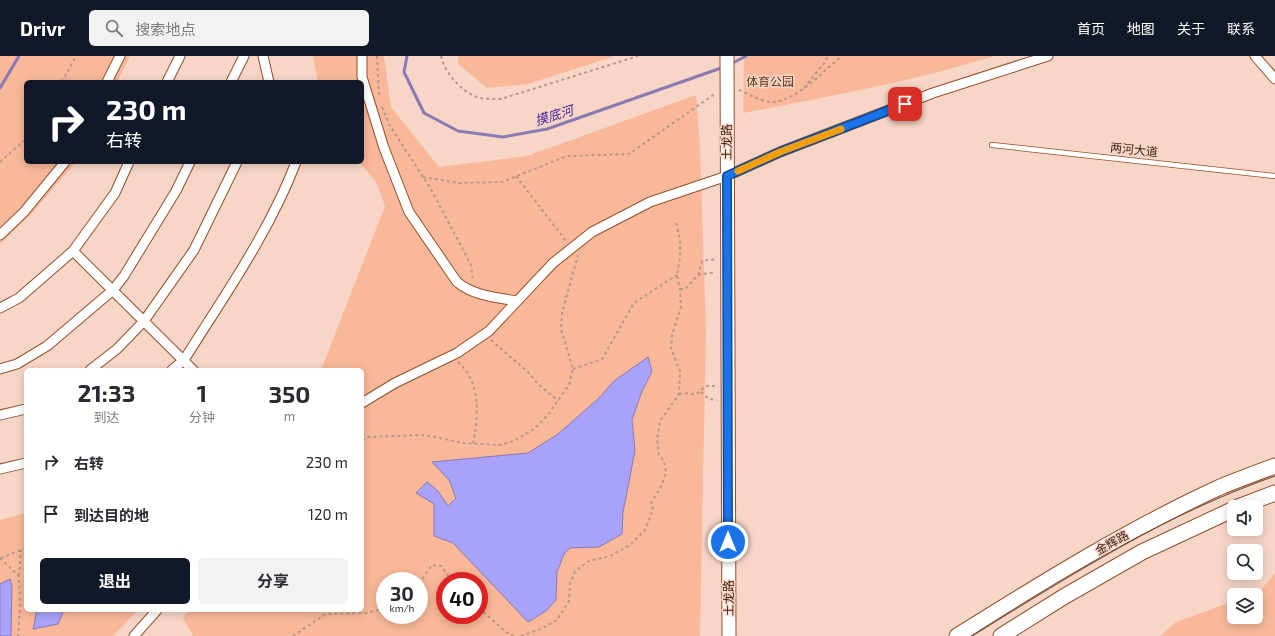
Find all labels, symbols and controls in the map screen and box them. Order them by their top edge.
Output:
search box [89,10,369,46]
text: Drivr [20,17,65,40]
icon: search [103,17,125,39]
text: 搜索地点 [135,20,195,38]
text: 首页 [1077,20,1105,37]
text: 地图 [1127,20,1155,37]
text: 关于 [1177,20,1205,37]
text: 联系 [1227,20,1255,37]
park label: 体育公园 [746,74,794,88]
pin [888,87,922,121]
text: 230 m [106,92,187,126]
icon: arrive [894,93,916,115]
icon: right [40,96,92,148]
water label: 摸底河 [533,101,578,128]
street label: 土龙路 [719,124,733,160]
text: 右转 [106,129,142,151]
street label: 两河大道 [1109,140,1159,158]
text: 21:33 [78,378,135,407]
text: 1 [197,378,207,407]
text: 350 [268,379,310,408]
text: m [284,408,295,424]
text: 到达 [93,409,119,425]
text: 分钟 [189,409,215,425]
icon: right [40,451,62,473]
text: 230 m [306,453,348,471]
text: 右转 [74,454,104,472]
map controls [1227,500,1263,624]
button: sound [1227,500,1263,536]
icon: arrive [40,503,62,525]
text: 120 m [308,505,348,523]
text: 到达目的地 [74,506,149,524]
position arrow [707,521,749,563]
street label: 金辉路 [1092,527,1131,557]
button: search [1227,544,1263,580]
button: 退出 [40,558,190,604]
button: 分享 [198,558,348,604]
speed limit sign: 40 [436,572,488,624]
street label: 土龙路 [721,580,735,616]
text: 30 [390,581,414,605]
button: layers [1227,588,1263,624]
text: km/h [390,602,414,614]

